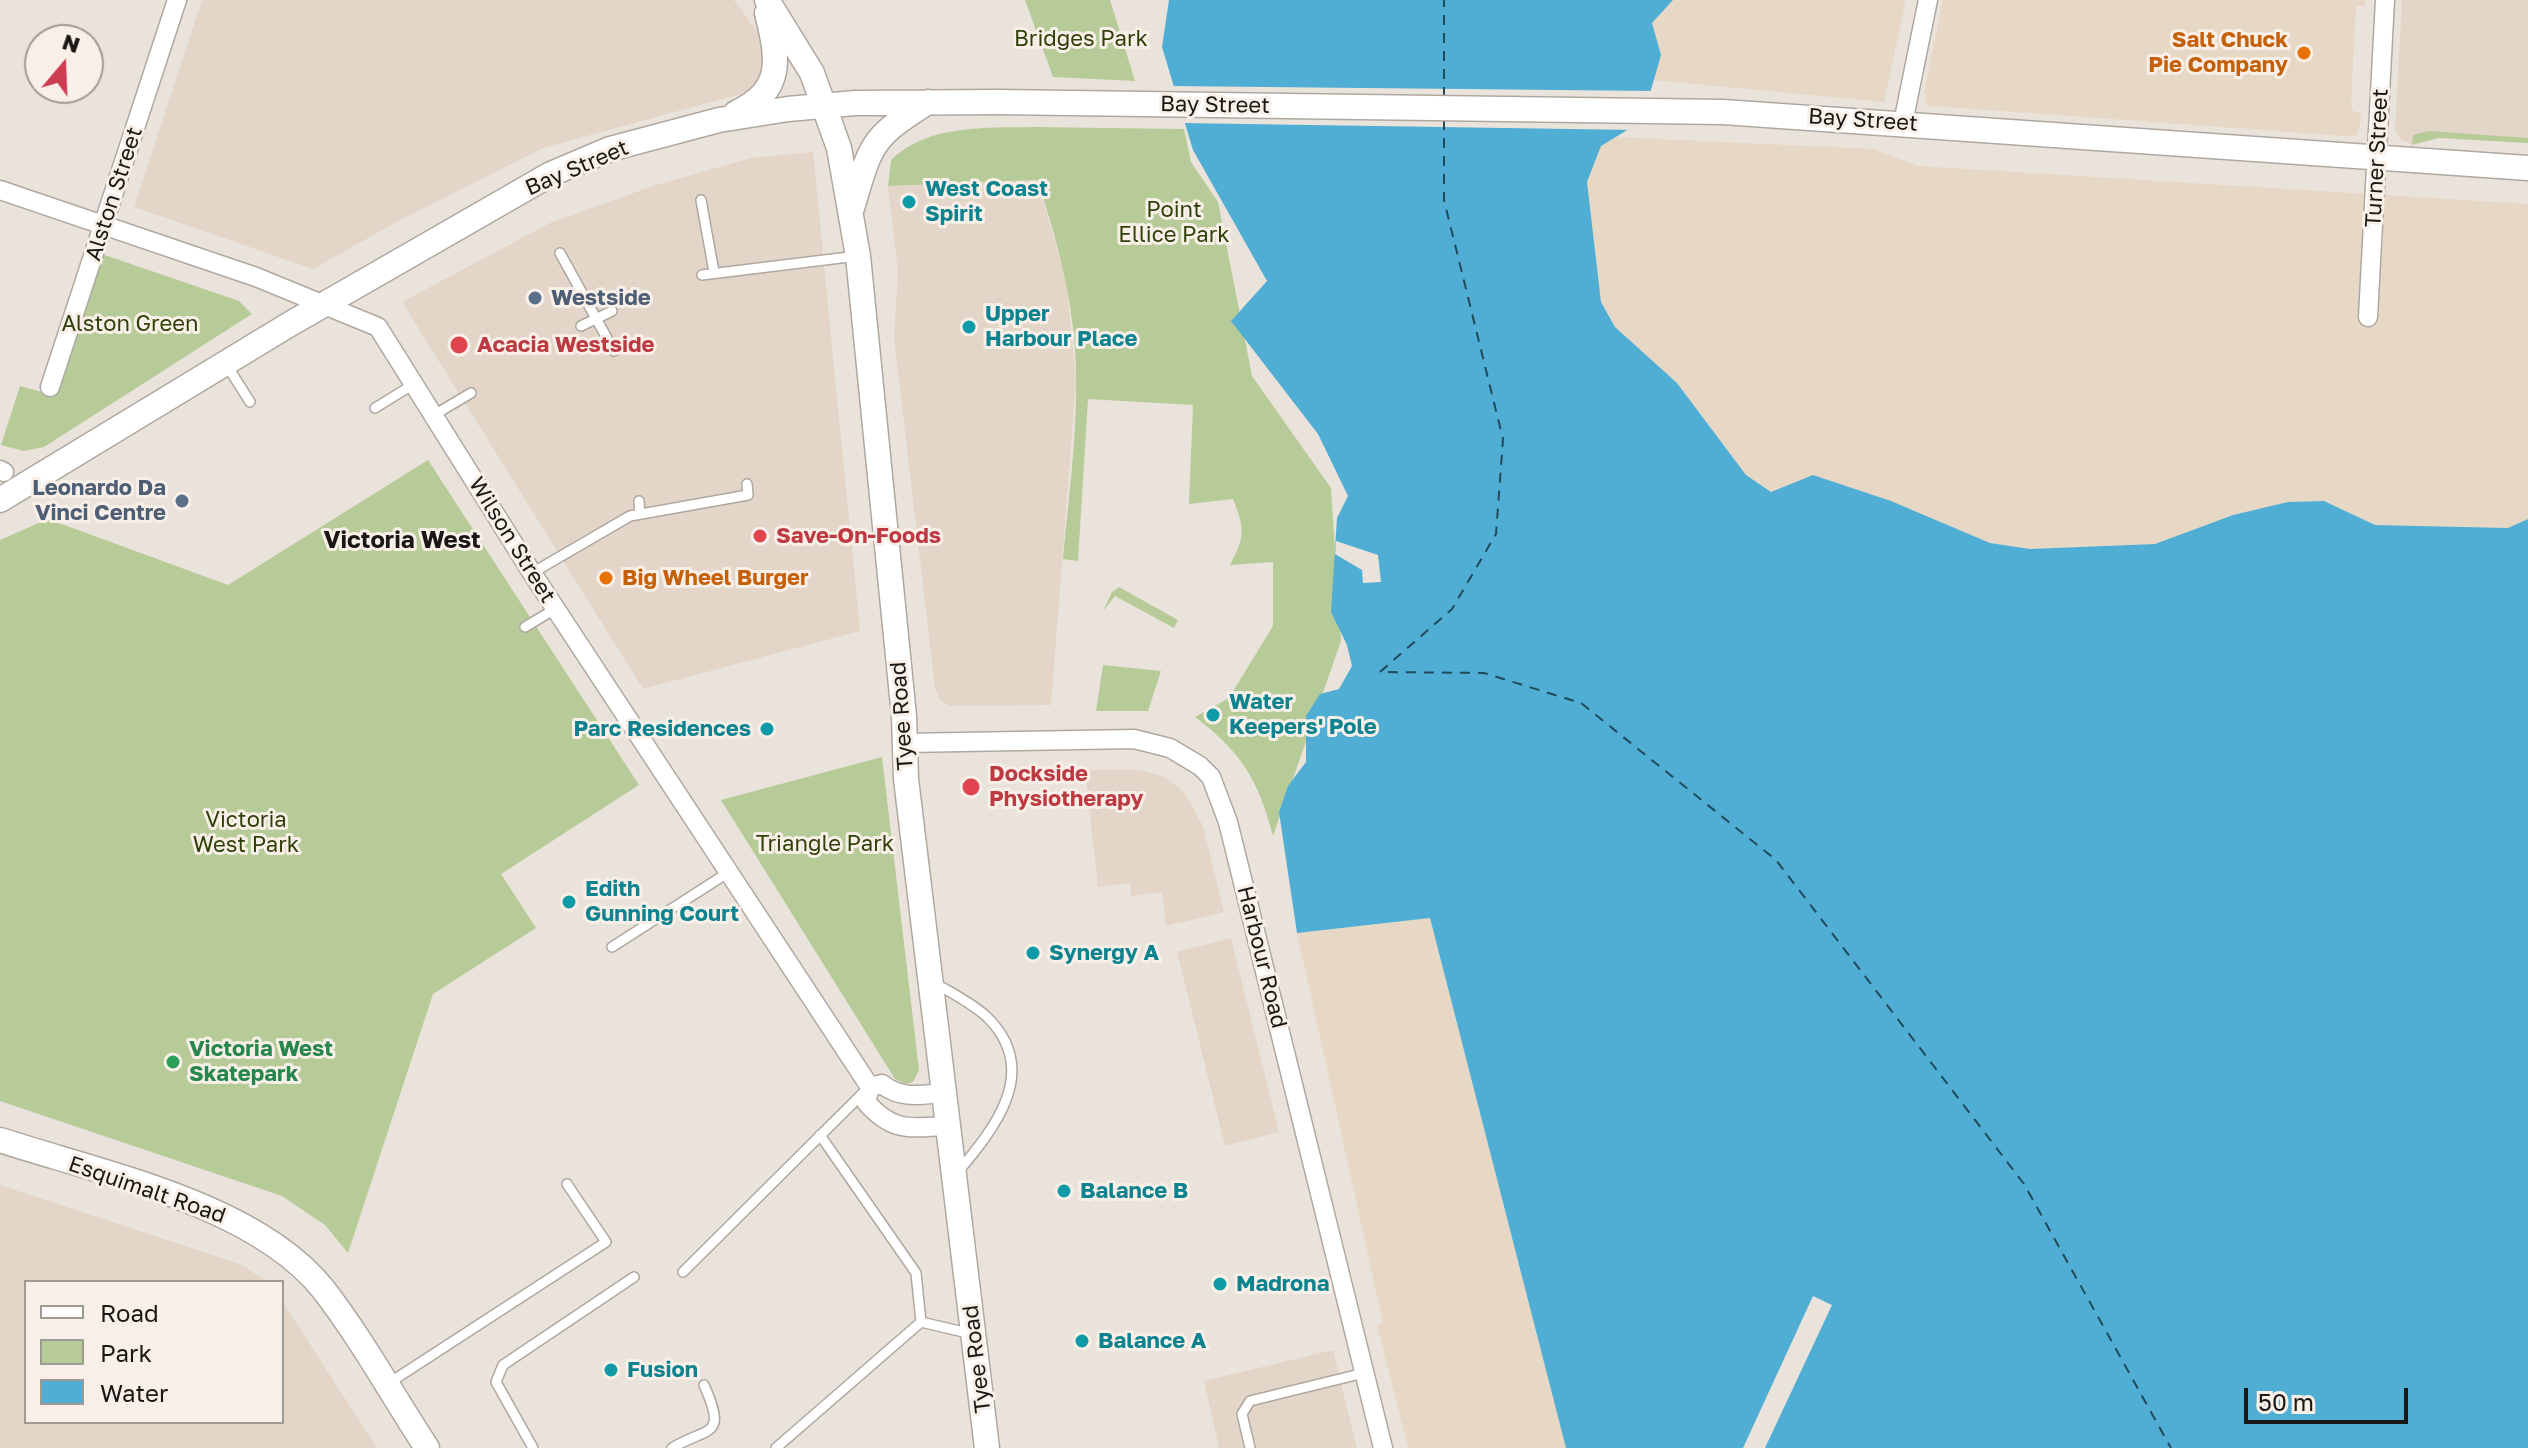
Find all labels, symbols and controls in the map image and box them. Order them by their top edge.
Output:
north arrow [24,24,104,104]
park label: Bridges Park [1014,26,1148,52]
text: N [59,27,84,58]
place label: Salt Chuck Pie Company [2148,27,2288,78]
marker: Salt Chuck Pie Company [2295,44,2313,62]
street label: Turner Street [2360,88,2394,228]
street label: Bay Street [1160,91,1270,119]
street label: Bay Street [1807,103,1919,137]
street label: Alston Street [80,124,148,264]
street label: Bay Street [521,134,633,202]
place label: West Coast Spirit [925,176,1048,228]
marker: West Coast Spirit [900,193,918,211]
park label: Point Ellice Park [1118,197,1230,248]
place label: Westside [551,285,651,311]
marker: Westside [526,289,544,307]
place label: Upper Harbour Place [985,301,1137,352]
park label: Alston Green [62,311,198,337]
marker: Upper Harbour Place [960,318,978,336]
place label: Acacia Westside [477,332,654,358]
marker: Acacia Westside [448,334,470,356]
street label: Wilson Street [463,472,561,608]
place label: Leonardo Da Vinci Centre [32,475,166,526]
marker: Leonardo Da Vinci Centre [173,492,191,510]
place label: Save-On-Foods [776,523,941,549]
district label: Victoria West [323,526,481,554]
marker: Save-On-Foods [751,527,769,545]
place label: Big Wheel Burger [622,565,809,591]
marker: Big Wheel Burger [597,569,615,587]
street label: Tyee Road [885,661,919,771]
place label: Water Keepers' Pole [1229,689,1377,740]
marker: Water Keepers' Pole [1204,706,1222,724]
place label: Parc Residences [573,716,751,742]
marker: Parc Residences [758,720,776,738]
place label: Dockside Physiotherapy [989,761,1144,812]
marker: Dockside Physiotherapy [960,776,982,798]
park label: Victoria West Park [193,807,299,858]
park label: Triangle Park [756,831,894,857]
place label: Edith Gunning Court [585,876,739,928]
street label: Harbour Road [1232,883,1292,1031]
marker: Edith Gunning Court [560,893,578,911]
place label: Synergy A [1049,940,1159,966]
marker: Synergy A [1024,944,1042,962]
place label: Victoria West Skatepark [189,1036,333,1088]
marker: Victoria West Skatepark [164,1053,182,1071]
street label: Esquimalt Road [65,1151,229,1229]
place label: Balance B [1080,1178,1188,1204]
marker: Balance B [1055,1182,1073,1200]
place label: Madrona [1236,1271,1329,1297]
marker: Madrona [1211,1275,1229,1293]
legend [24,1280,284,1424]
text: Road [100,1298,159,1327]
street label: Tyee Road [957,1303,997,1415]
place label: Balance A [1098,1328,1206,1354]
marker: Balance A [1073,1332,1091,1350]
text: Park [100,1338,152,1367]
place label: Fusion [627,1357,698,1383]
marker: Fusion [602,1361,620,1379]
scale bar [2248,1372,2412,1422]
text: Water [100,1378,168,1407]
text: 50 m [2258,1387,2314,1416]

